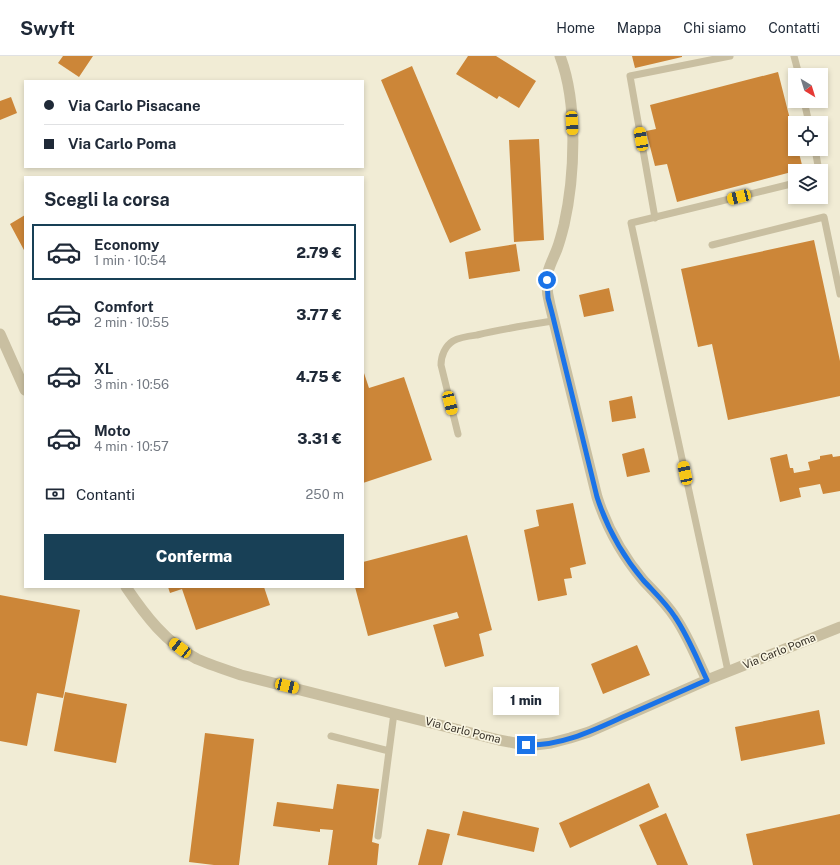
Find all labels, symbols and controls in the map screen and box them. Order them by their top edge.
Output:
text: Swyft [20,17,75,39]
text: Home [556,20,595,36]
text: Mappa [617,20,661,36]
text: Chi siamo [683,20,746,36]
text: Contatti [768,20,820,36]
north arrow [788,68,828,108]
map controls [788,68,828,204]
text: Via Carlo Pisacane [68,97,201,114]
car [565,111,579,135]
button: locate [788,116,828,156]
car [633,126,649,152]
text: Via Carlo Poma [68,135,176,152]
button: layers [788,164,828,204]
car [726,188,752,206]
text: Scegli la corsa [44,189,170,210]
icon: car [46,234,82,270]
text: Economy [94,236,159,253]
text: 2.79 € [296,244,342,261]
text: 1 min · 10:54 [94,253,166,268]
route start [538,271,556,289]
icon: car [46,296,82,332]
text: Comfort [94,298,154,315]
text: 3.77 € [296,306,342,323]
text: 2 min · 10:55 [94,315,169,330]
icon: car [46,358,82,394]
text: XL [94,360,113,377]
text: 4.75 € [296,368,342,385]
text: 3 min · 10:56 [94,377,169,392]
car [441,390,459,416]
icon: car [46,420,82,456]
text: Moto [94,422,131,439]
text: 3.31 € [297,430,342,447]
text: 4 min · 10:57 [94,439,169,454]
car [677,460,693,486]
icon: cash [44,483,66,505]
text: Contanti [76,486,135,503]
text: 250 m [306,487,344,502]
button: Conferma [44,534,344,580]
street label: Via Carlo Poma [741,631,817,671]
car [167,636,193,660]
car [274,677,300,695]
callout: 1 min [493,687,559,715]
text: 1 min [510,693,542,708]
street label: Via Carlo Poma [424,715,502,745]
route end [517,736,535,754]

